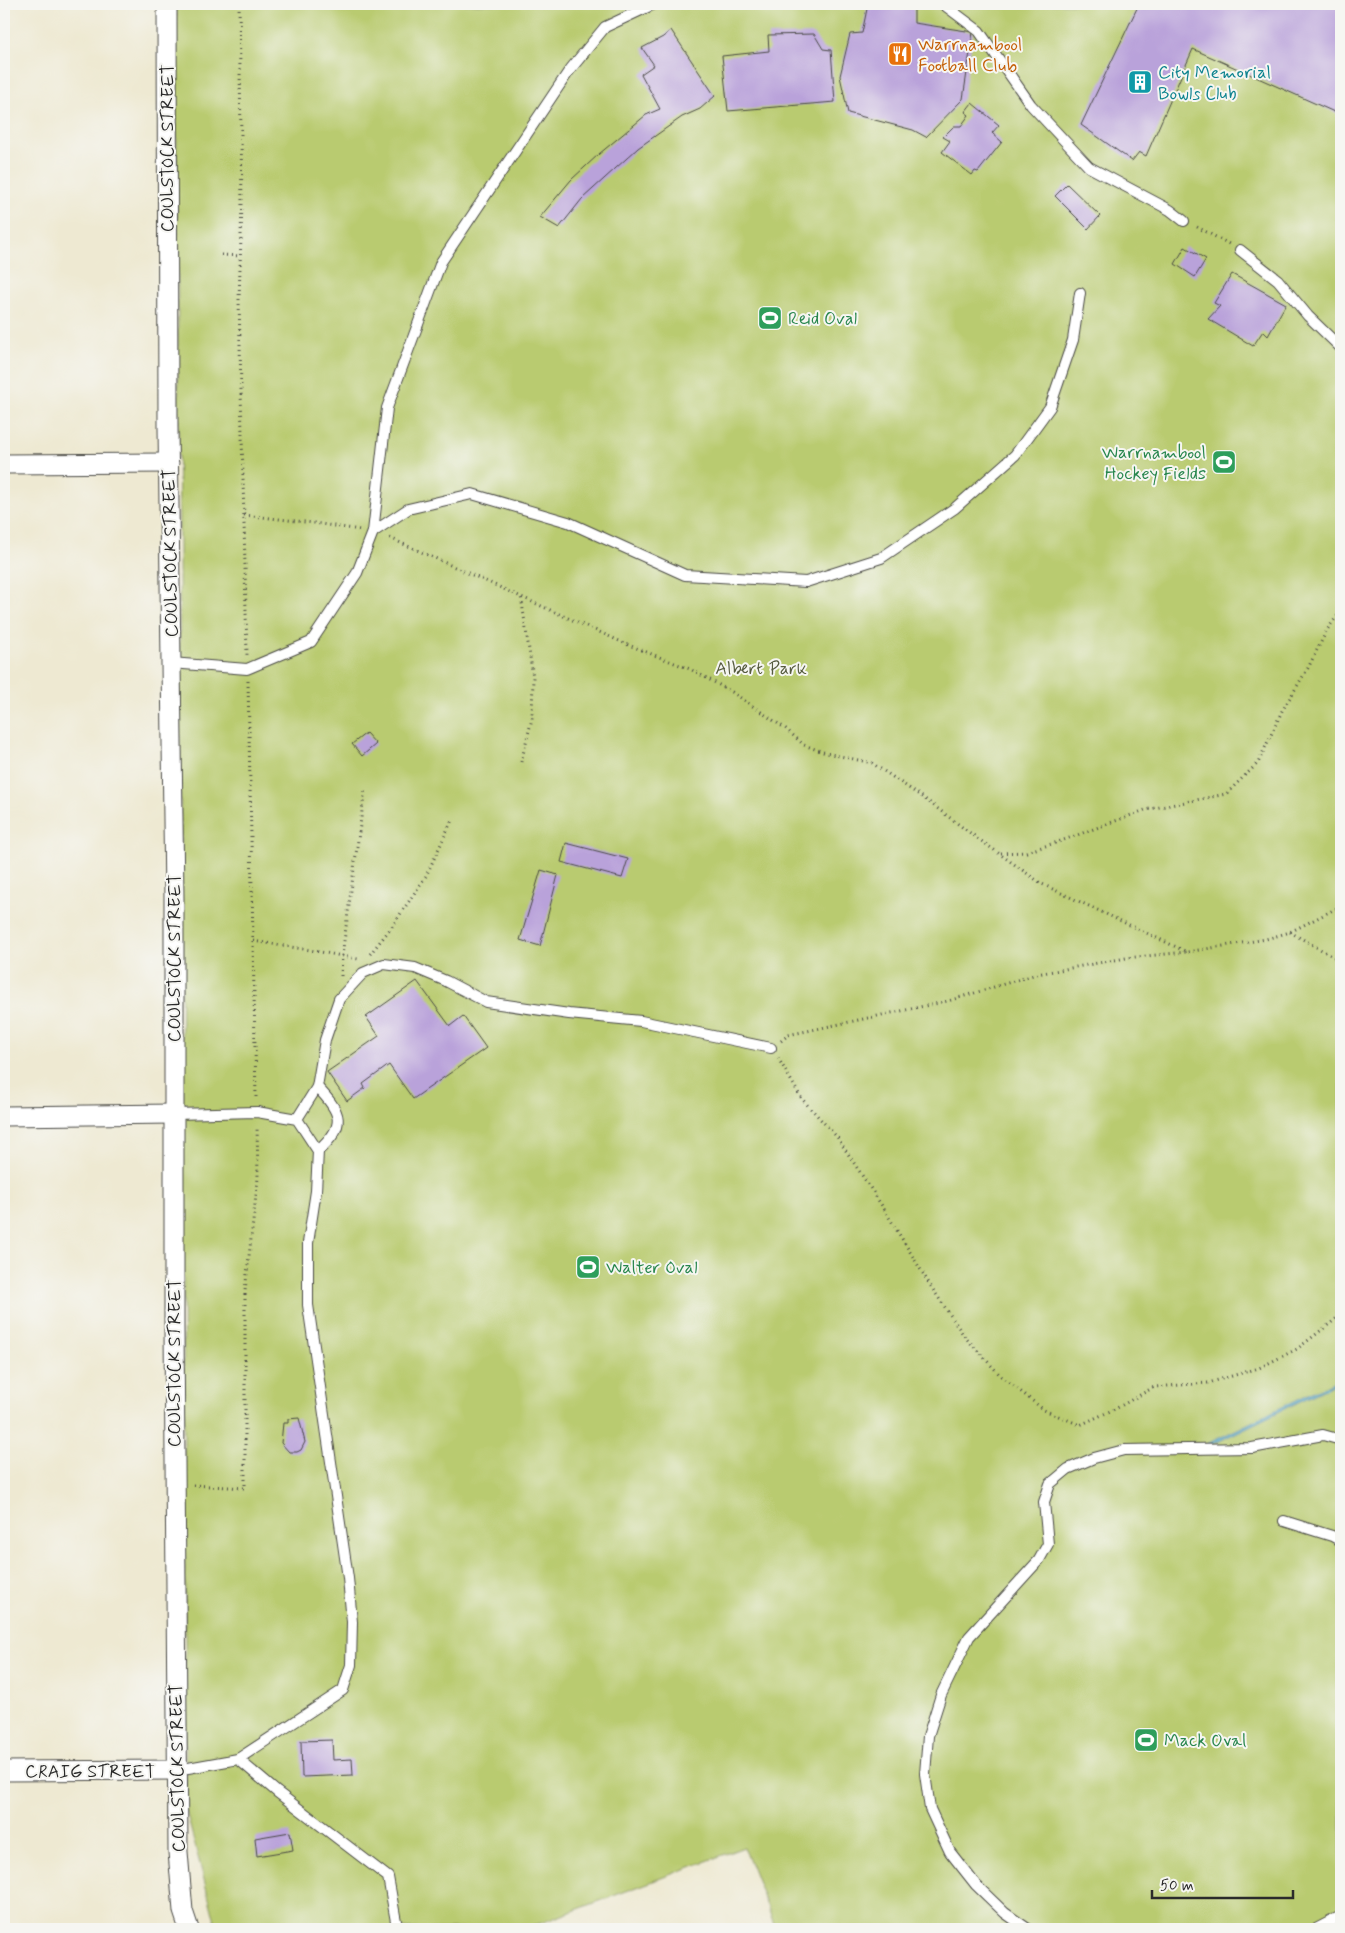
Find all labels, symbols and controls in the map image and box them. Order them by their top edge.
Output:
place label: Warrnambool Football Club [918,33,1022,78]
restaurant icon: Warrnambool Football Club [887,41,913,67]
place label: City Memorial Bowls Club [1158,61,1271,106]
street label: COULSTOCK STREET [156,64,180,232]
building icon: City Memorial Bowls Club [1127,69,1153,95]
sports icon: Reid Oval [757,305,783,331]
place label: Reid Oval [788,307,857,331]
place label: Warrnambool Hockey Fields [1102,441,1206,486]
sports icon: Warrnambool Hockey Fields [1211,449,1237,475]
street label: COULSTOCK STREET [158,469,184,637]
park label: Albert Park [715,657,807,681]
street label: COULSTOCK STREET [163,874,187,1042]
sports icon: Walter Oval [575,1254,601,1280]
place label: Walter Oval [606,1256,697,1280]
street label: COULSTOCK STREET [163,1279,187,1447]
street label: COULSTOCK STREET [165,1684,191,1852]
sports icon: Mack Oval [1133,1727,1159,1753]
place label: Mack Oval [1164,1729,1246,1753]
street label: CRAIG STREET [25,1760,155,1784]
scale bar [1152,1868,1294,1900]
text: 50 m [1160,1876,1194,1896]

